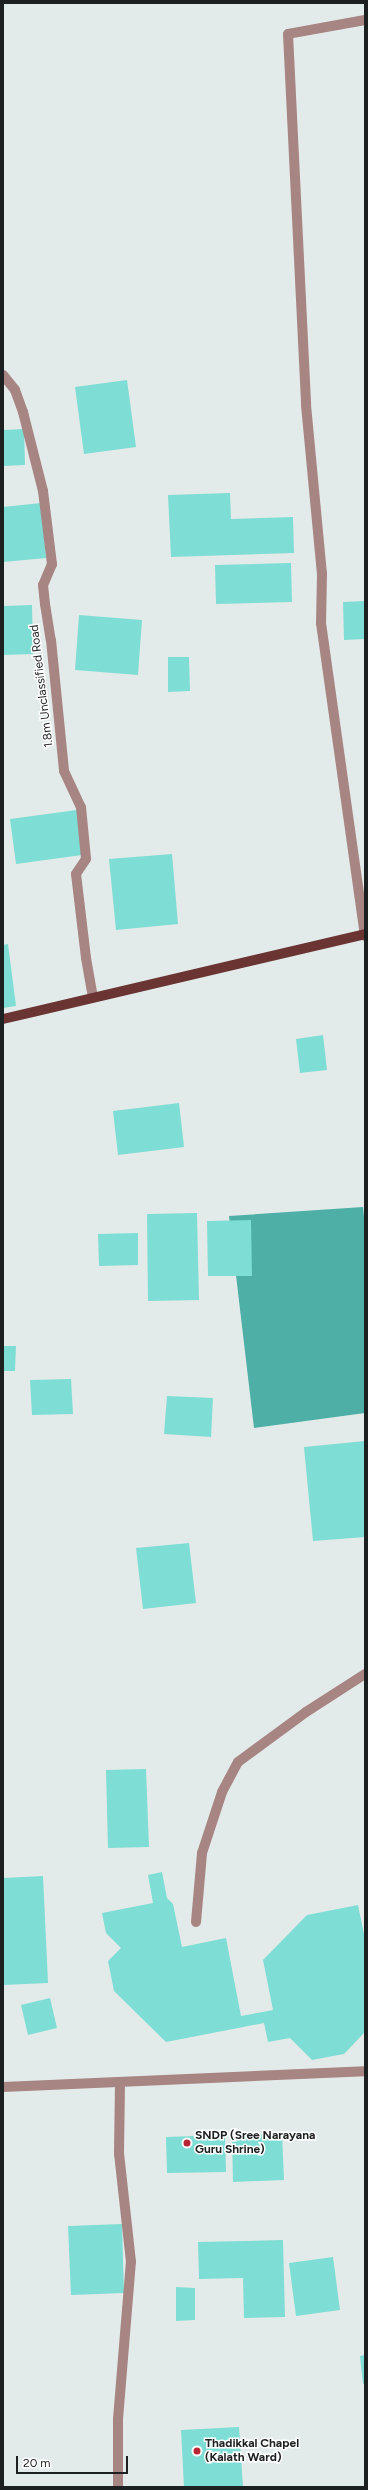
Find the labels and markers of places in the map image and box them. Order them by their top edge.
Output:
place label: SNDP (Sree Narayana Guru Shrine) [195,2129,315,2157]
marker: SNDP (Sree Narayana Guru Shrine) [182,2138,192,2148]
place label: Thadikkal Chapel (Kalath Ward) [205,2437,299,2465]
marker: Thadikkal Chapel (Kalath Ward) [192,2446,202,2456]

